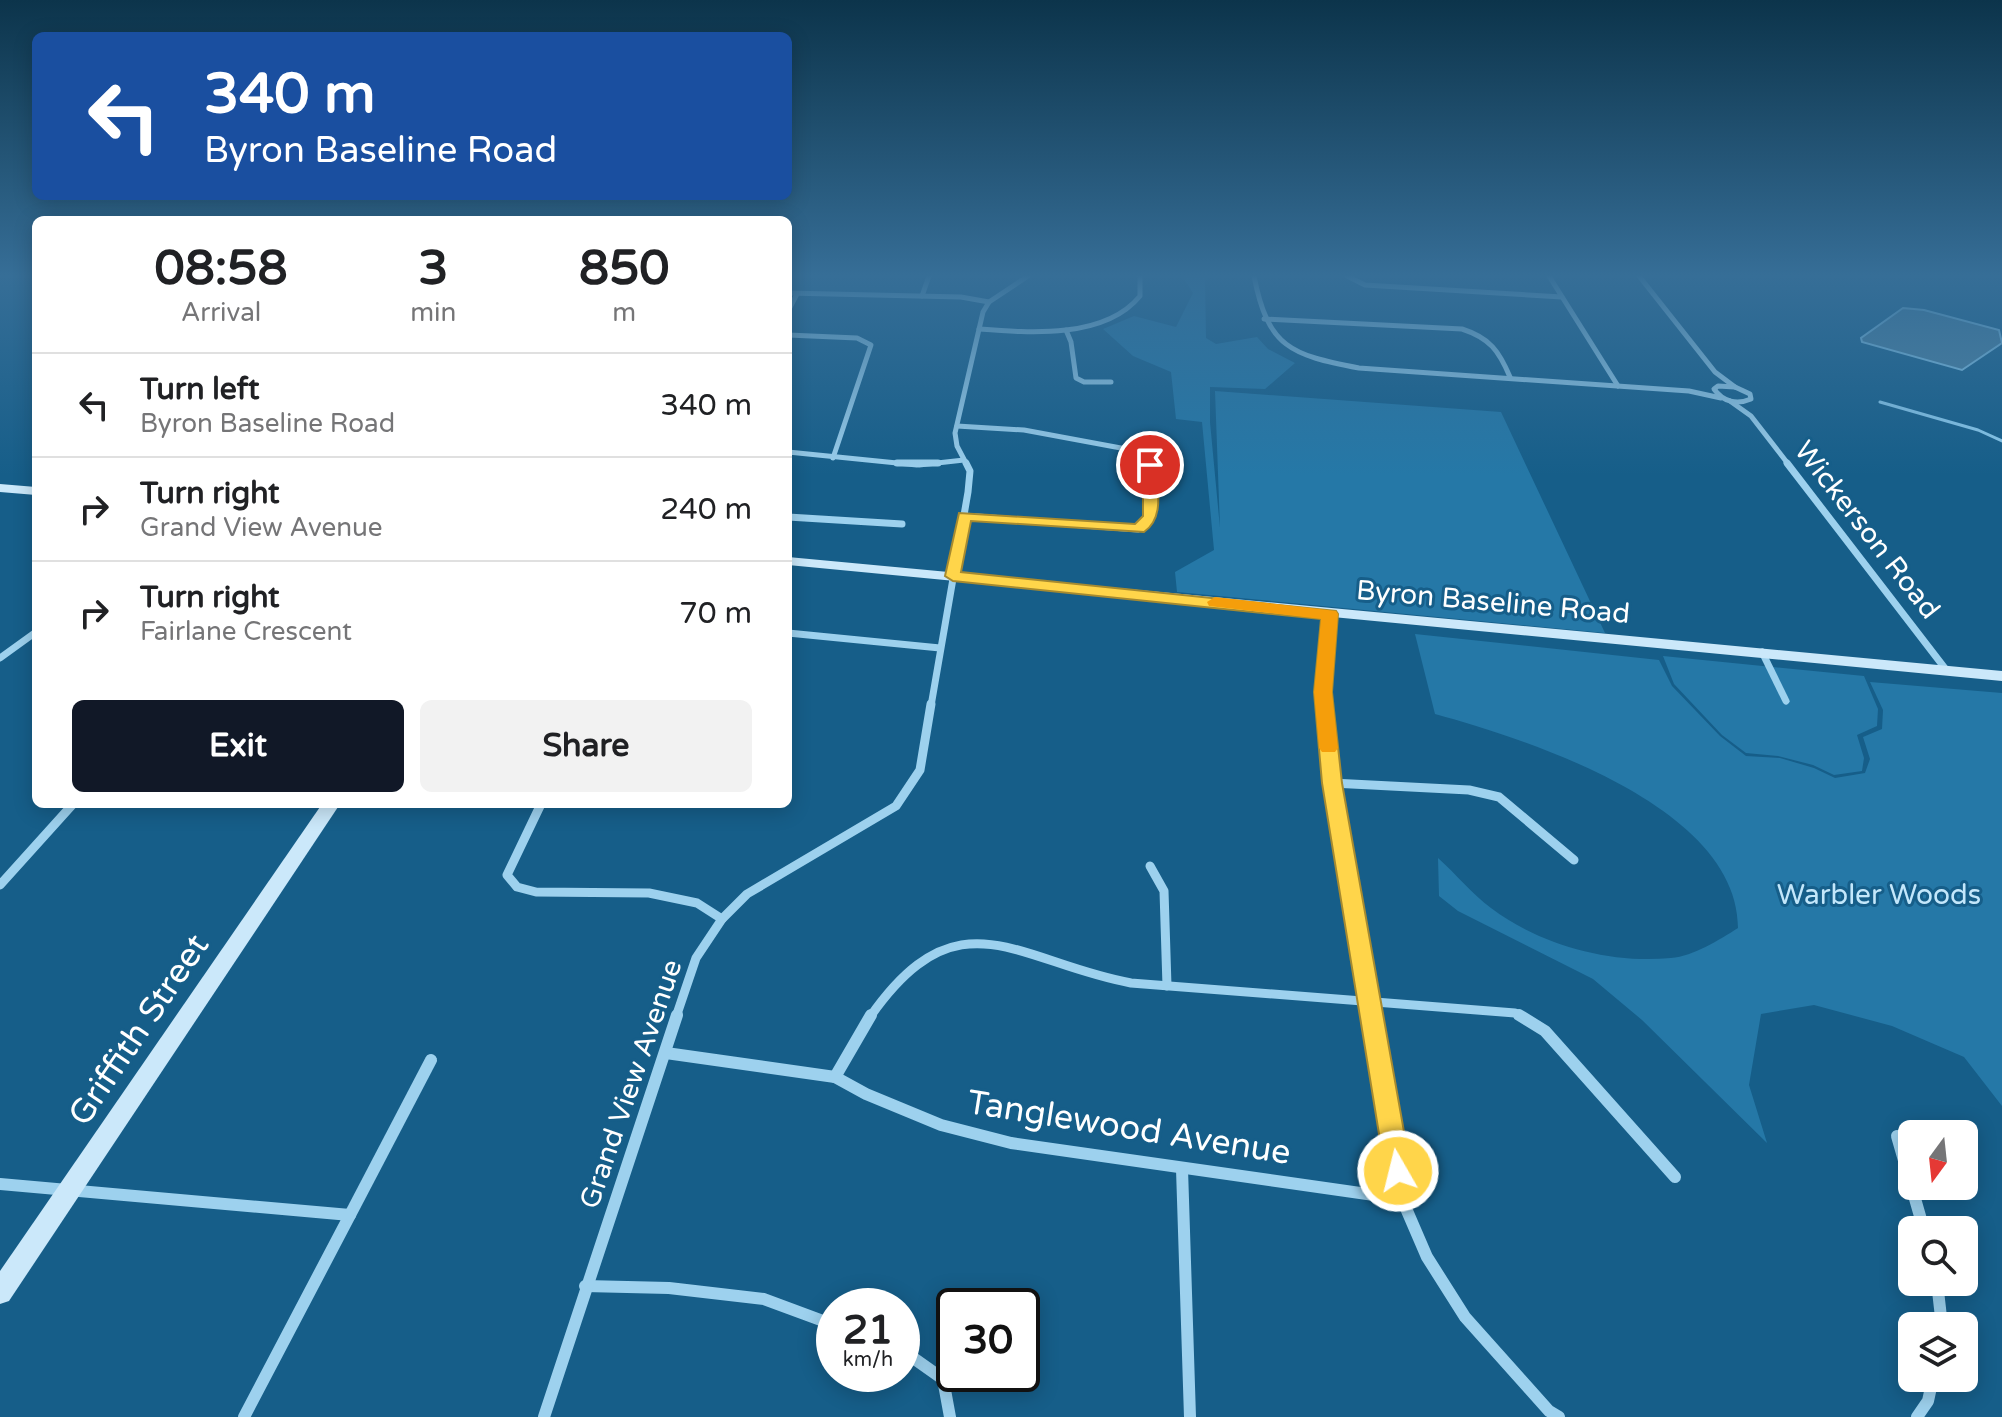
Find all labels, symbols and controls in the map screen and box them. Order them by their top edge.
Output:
text: 340 m [204,61,375,128]
icon: left [72,64,176,168]
text: Byron Baseline Road [204,129,557,172]
text: 08:58 [155,240,288,298]
text: 3 [418,240,448,298]
text: 850 [579,240,669,298]
text: Arrival [181,297,261,328]
text: min [410,297,456,328]
text: m [612,297,636,328]
text: Turn left [140,371,259,408]
icon: left [72,383,116,427]
text: 340 m [660,387,752,424]
text: Byron Baseline Road [140,408,395,439]
pin [1116,431,1184,499]
street label: Wickerson Road [1787,434,1947,626]
icon: arrive [1128,443,1172,487]
text: Turn right [140,475,280,512]
icon: right [72,487,116,531]
text: 240 m [660,491,752,528]
text: Grand View Avenue [140,512,383,543]
street label: Byron Baseline Road [1355,573,1631,631]
text: Turn right [140,579,280,616]
icon: right [72,591,116,635]
text: 70 m [679,595,752,632]
text: Fairlane Crescent [140,616,352,647]
button: Exit [72,700,404,792]
button: Share [420,700,752,792]
park label: Warbler Woods [1777,878,1981,912]
street label: Griffith Street [60,927,218,1133]
street label: Grand View Avenue [572,955,690,1213]
street label: Tanglewood Avenue [964,1082,1294,1174]
north arrow [1898,1120,1978,1200]
map controls [1898,1120,1978,1392]
position arrow [1356,1129,1440,1213]
button: search [1898,1216,1978,1296]
speed limit sign: 30 [936,1288,1040,1392]
text: 21 [843,1306,893,1354]
button: layers [1898,1312,1978,1392]
text: km/h [843,1348,893,1372]

